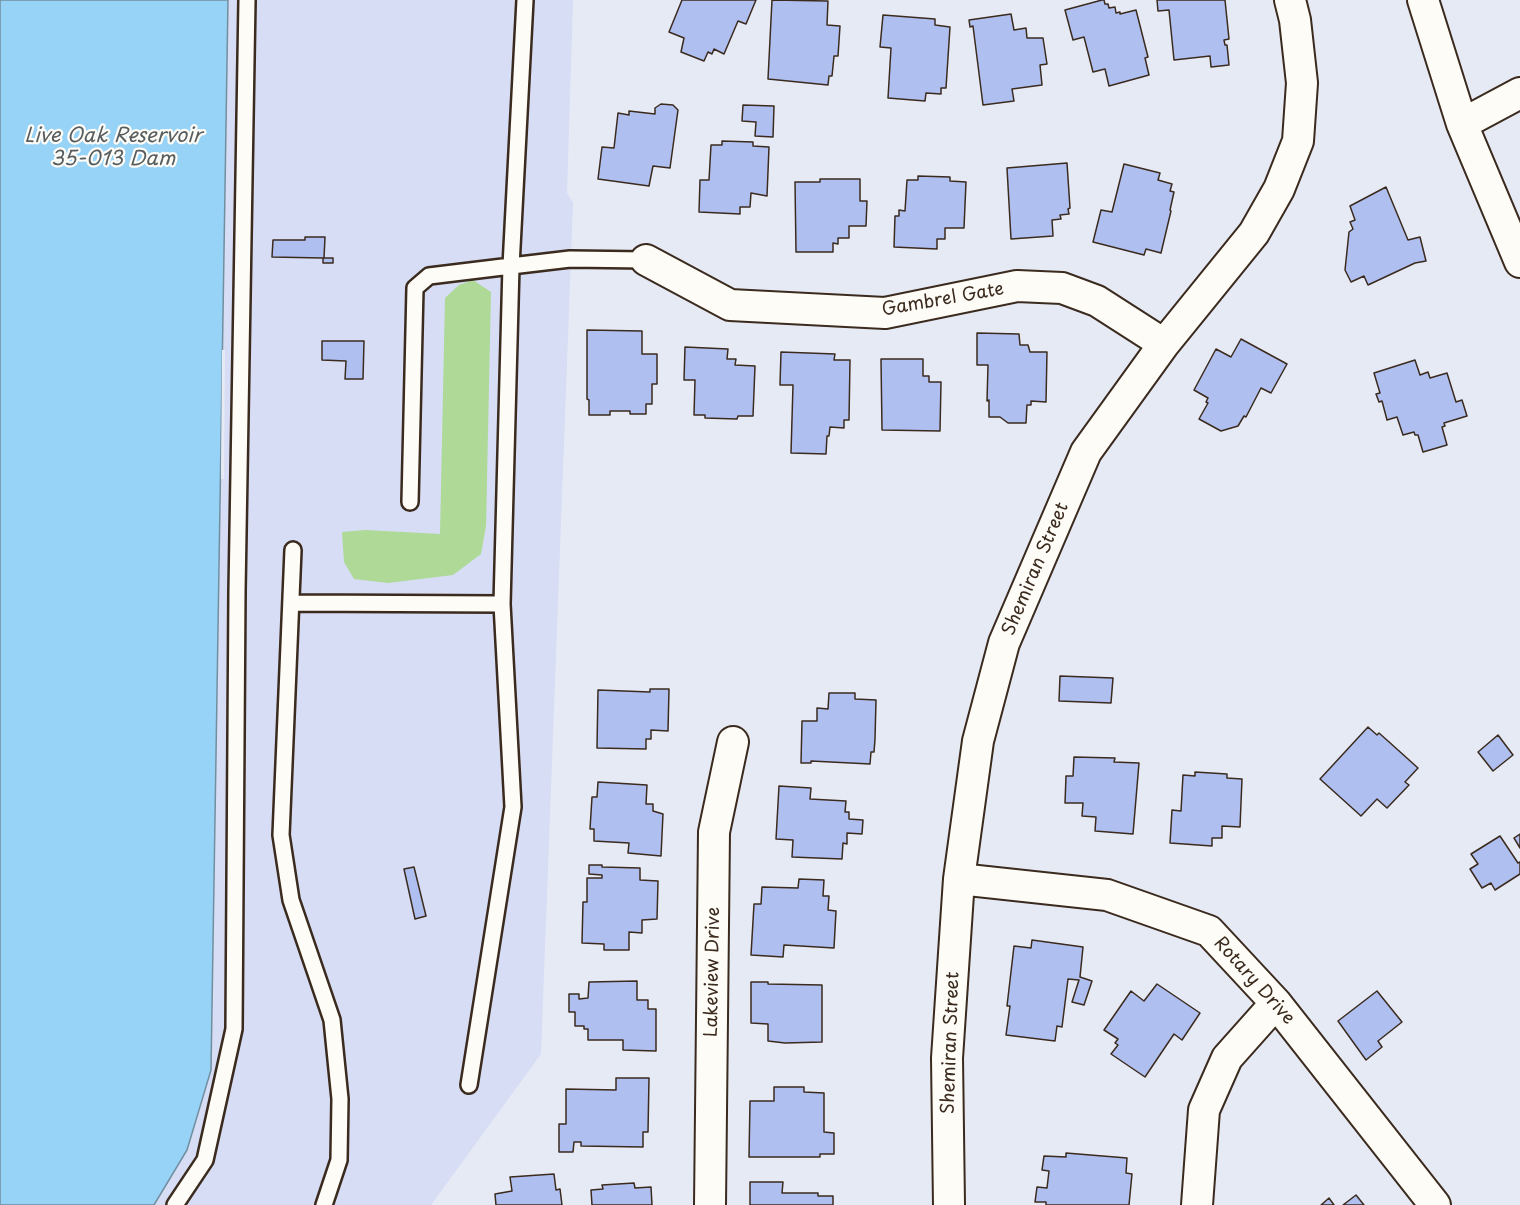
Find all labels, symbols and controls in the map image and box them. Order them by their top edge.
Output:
water label: Live Oak Reservoir 35-013 Dam [24,124,202,171]
street label: Gambrel Gate [880,279,1006,321]
street label: Shemiran Street [998,499,1074,639]
street label: Lakeview Drive [701,907,725,1037]
street label: Rotary Drive [1209,933,1299,1029]
street label: Shemiran Street [938,971,964,1115]

